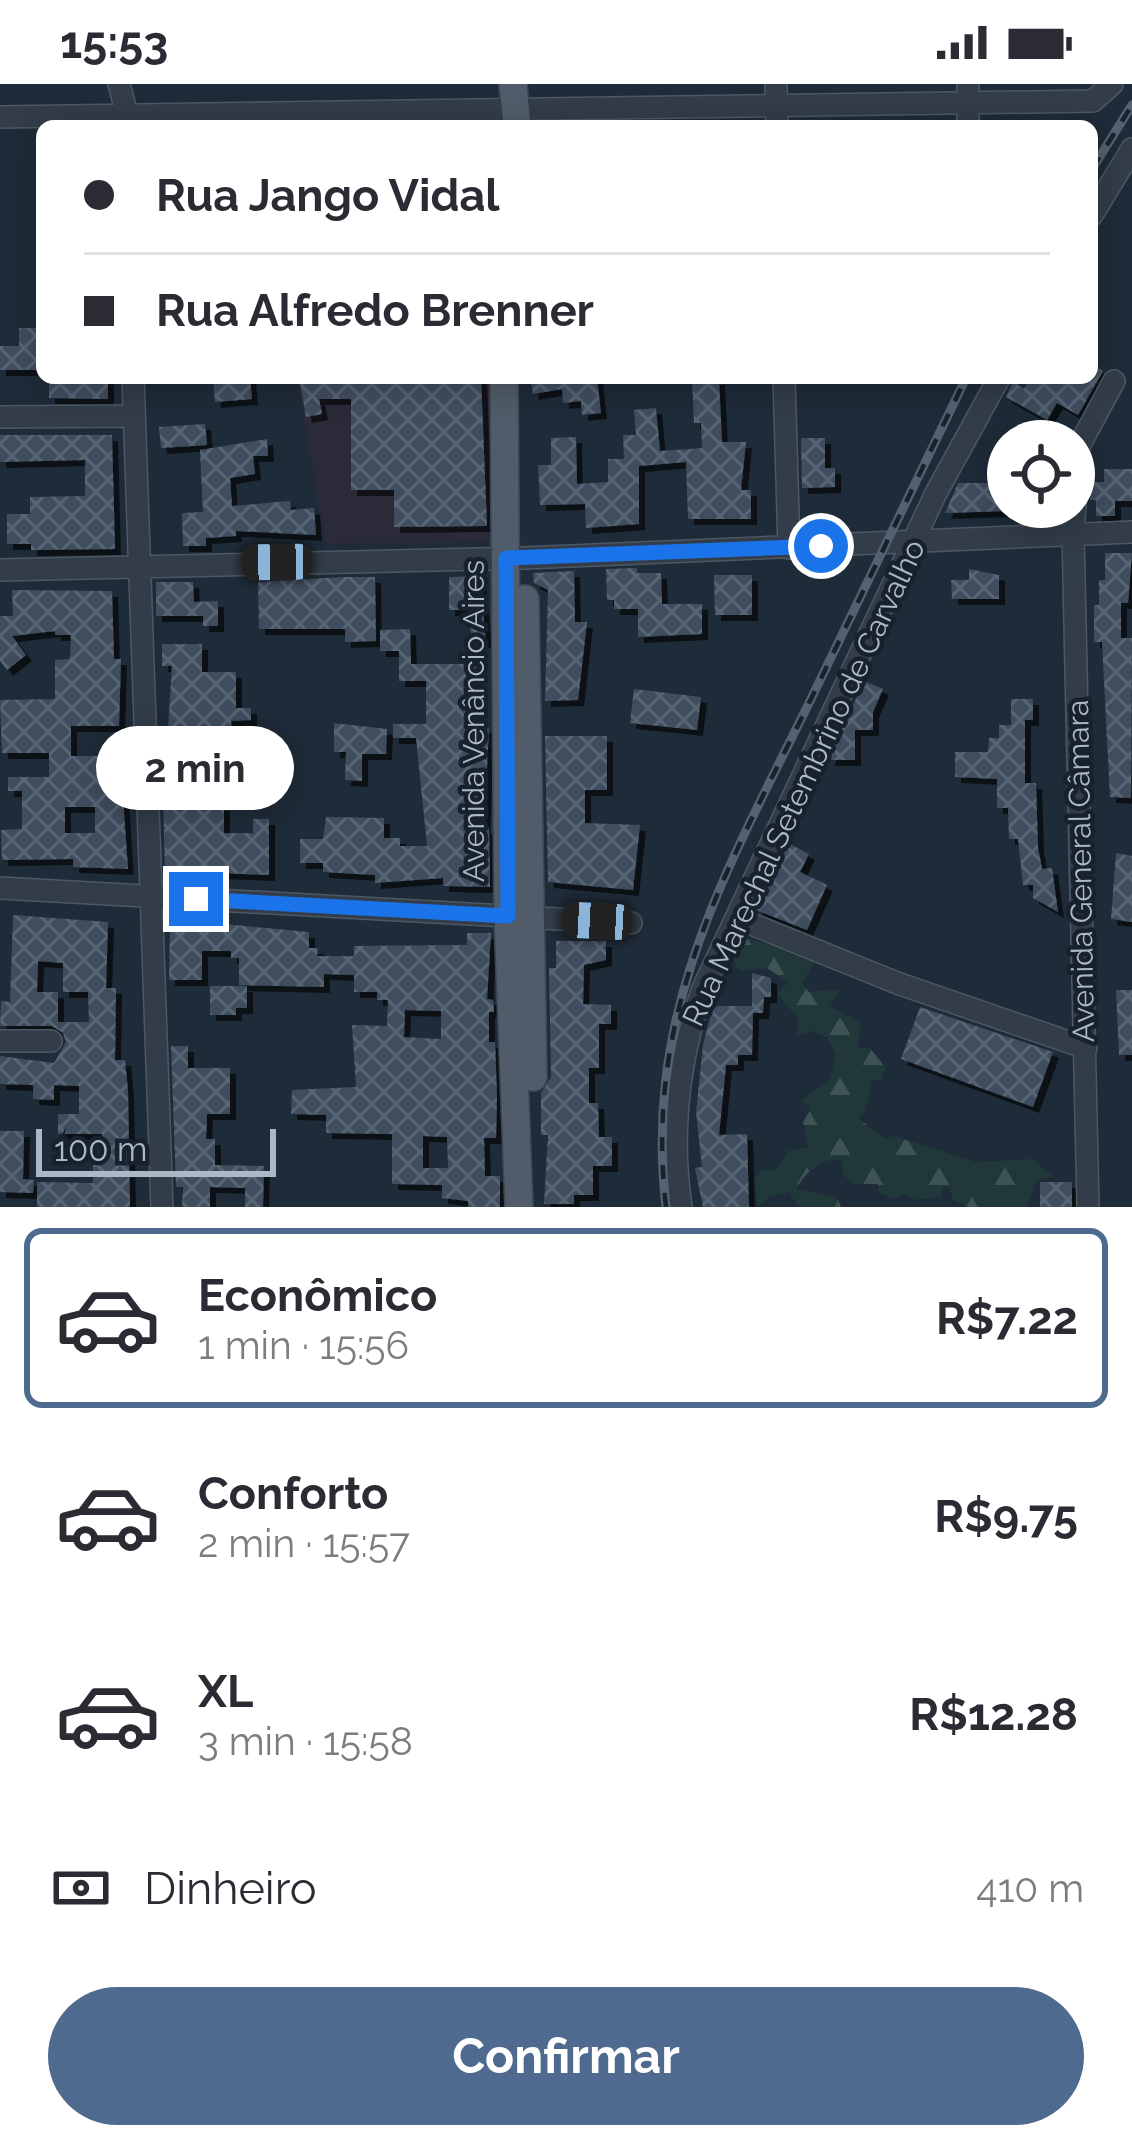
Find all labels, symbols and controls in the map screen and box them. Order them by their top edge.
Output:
text: 15:53 [60,16,168,69]
text: Rua Jango Vidal [156,169,500,222]
text: Rua Alfredo Brenner [156,284,594,337]
map controls [987,420,1095,528]
button: locate [987,420,1095,528]
route start [794,519,848,573]
street label: Rua Marechal Setembrino de Carvalho [675,534,932,1032]
car [241,543,313,581]
street label: Avenida Venâncio Aires [456,560,491,882]
street label: Avenida General Câmara [1060,699,1101,1043]
callout: 2 min [97,725,295,809]
text: 2 min [144,745,246,791]
route end [169,872,223,926]
car [560,901,634,941]
scale bar [36,1123,276,1176]
text: 100 m [54,1130,147,1169]
icon: car [54,1264,162,1372]
text: Econômico [198,1269,437,1322]
text: R$7.22 [936,1292,1078,1345]
text: 1 min · 15:56 [198,1322,409,1368]
icon: car [54,1462,162,1570]
text: Conforto [198,1467,388,1520]
text: R$9.75 [934,1490,1078,1543]
text: 2 min · 15:57 [198,1520,410,1566]
icon: car [54,1660,162,1768]
text: XL [198,1665,253,1718]
text: R$12.28 [909,1688,1078,1741]
text: 3 min · 15:58 [198,1718,413,1764]
icon: cash [48,1855,114,1921]
text: Dinheiro [144,1862,317,1915]
text: 410 m [976,1865,1084,1911]
button: Confirmar [48,1987,1084,2125]

